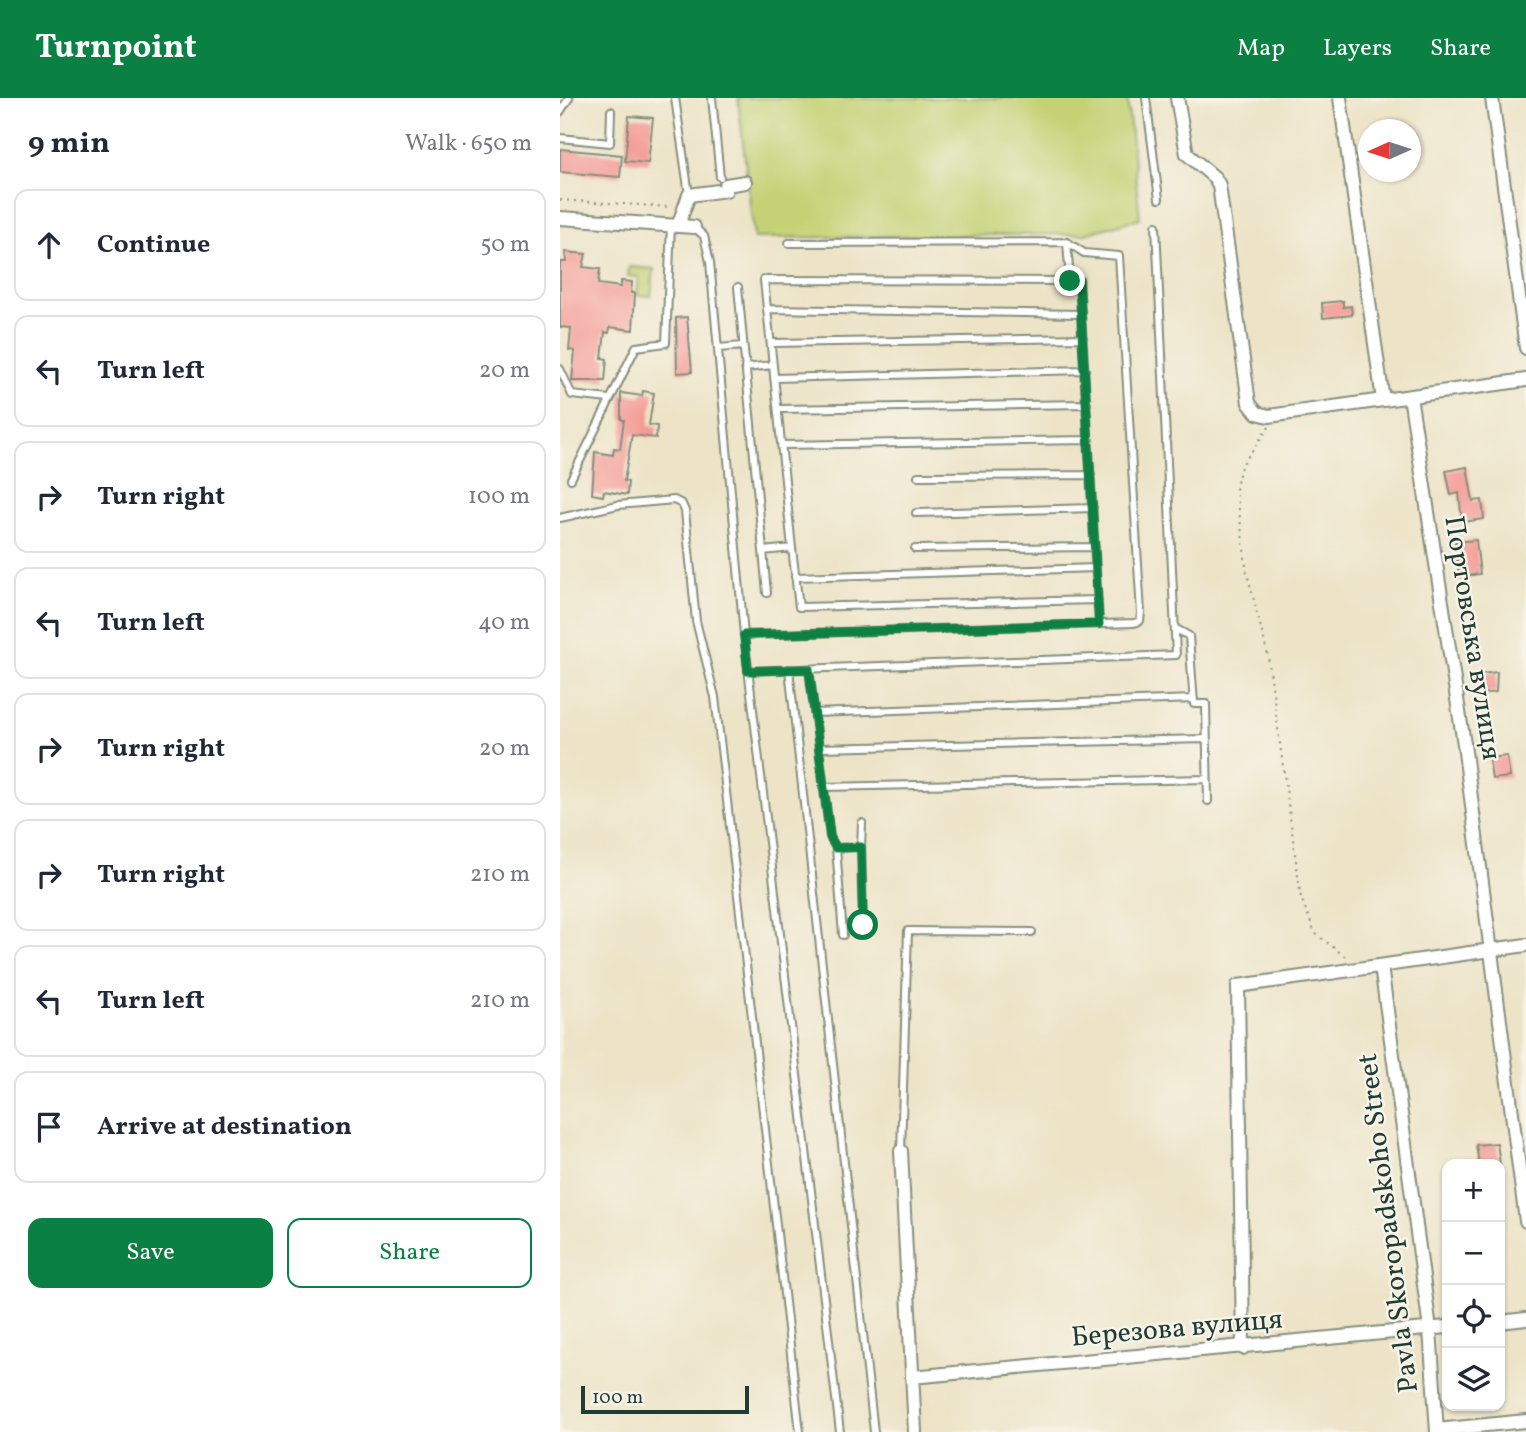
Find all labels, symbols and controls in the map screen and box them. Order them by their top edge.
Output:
text: Turnpoint [35,26,197,72]
text: Map [1237,32,1285,66]
text: Layers [1323,32,1392,66]
text: Share [1430,32,1491,66]
north arrow [1358,119,1421,182]
text: 9 min [28,123,110,165]
text: Walk · 650 m [405,128,532,160]
icon: ahead [30,226,68,264]
text: Continue [97,227,210,263]
text: 50 m [481,229,530,261]
route end [1054,265,1085,296]
icon: left [30,352,68,390]
text: Turn left [97,353,205,389]
text: 20 m [479,355,530,387]
icon: right [30,478,68,516]
text: Turn right [97,479,225,515]
text: 100 m [468,481,530,513]
street label: Портовська вулиця [1433,513,1511,763]
icon: left [30,604,68,642]
text: Turn left [97,605,205,641]
text: 40 m [478,607,530,639]
icon: right [30,730,68,768]
text: Turn right [97,731,225,767]
text: 20 m [479,733,530,765]
icon: right [30,856,68,894]
text: Turn right [97,857,225,893]
text: 210 m [470,859,530,891]
route start [847,909,878,940]
icon: left [30,982,68,1020]
text: Turn left [97,983,205,1019]
text: 210 m [470,985,530,1017]
street label: Pavla Skoropadskoho Street [1349,1051,1429,1395]
icon: arrive [30,1108,68,1146]
text: Arrive at destination [97,1109,352,1145]
map controls [1442,1159,1505,1411]
button: + [1442,1159,1505,1222]
button: Save [28,1218,273,1288]
button: Share [287,1218,532,1288]
button: − [1442,1222,1505,1285]
button: locate [1442,1285,1505,1348]
street label: Березова вулиця [1070,1300,1284,1358]
button: layers [1442,1348,1505,1411]
scale bar [581,1383,749,1415]
text: 100 m [592,1385,643,1411]

